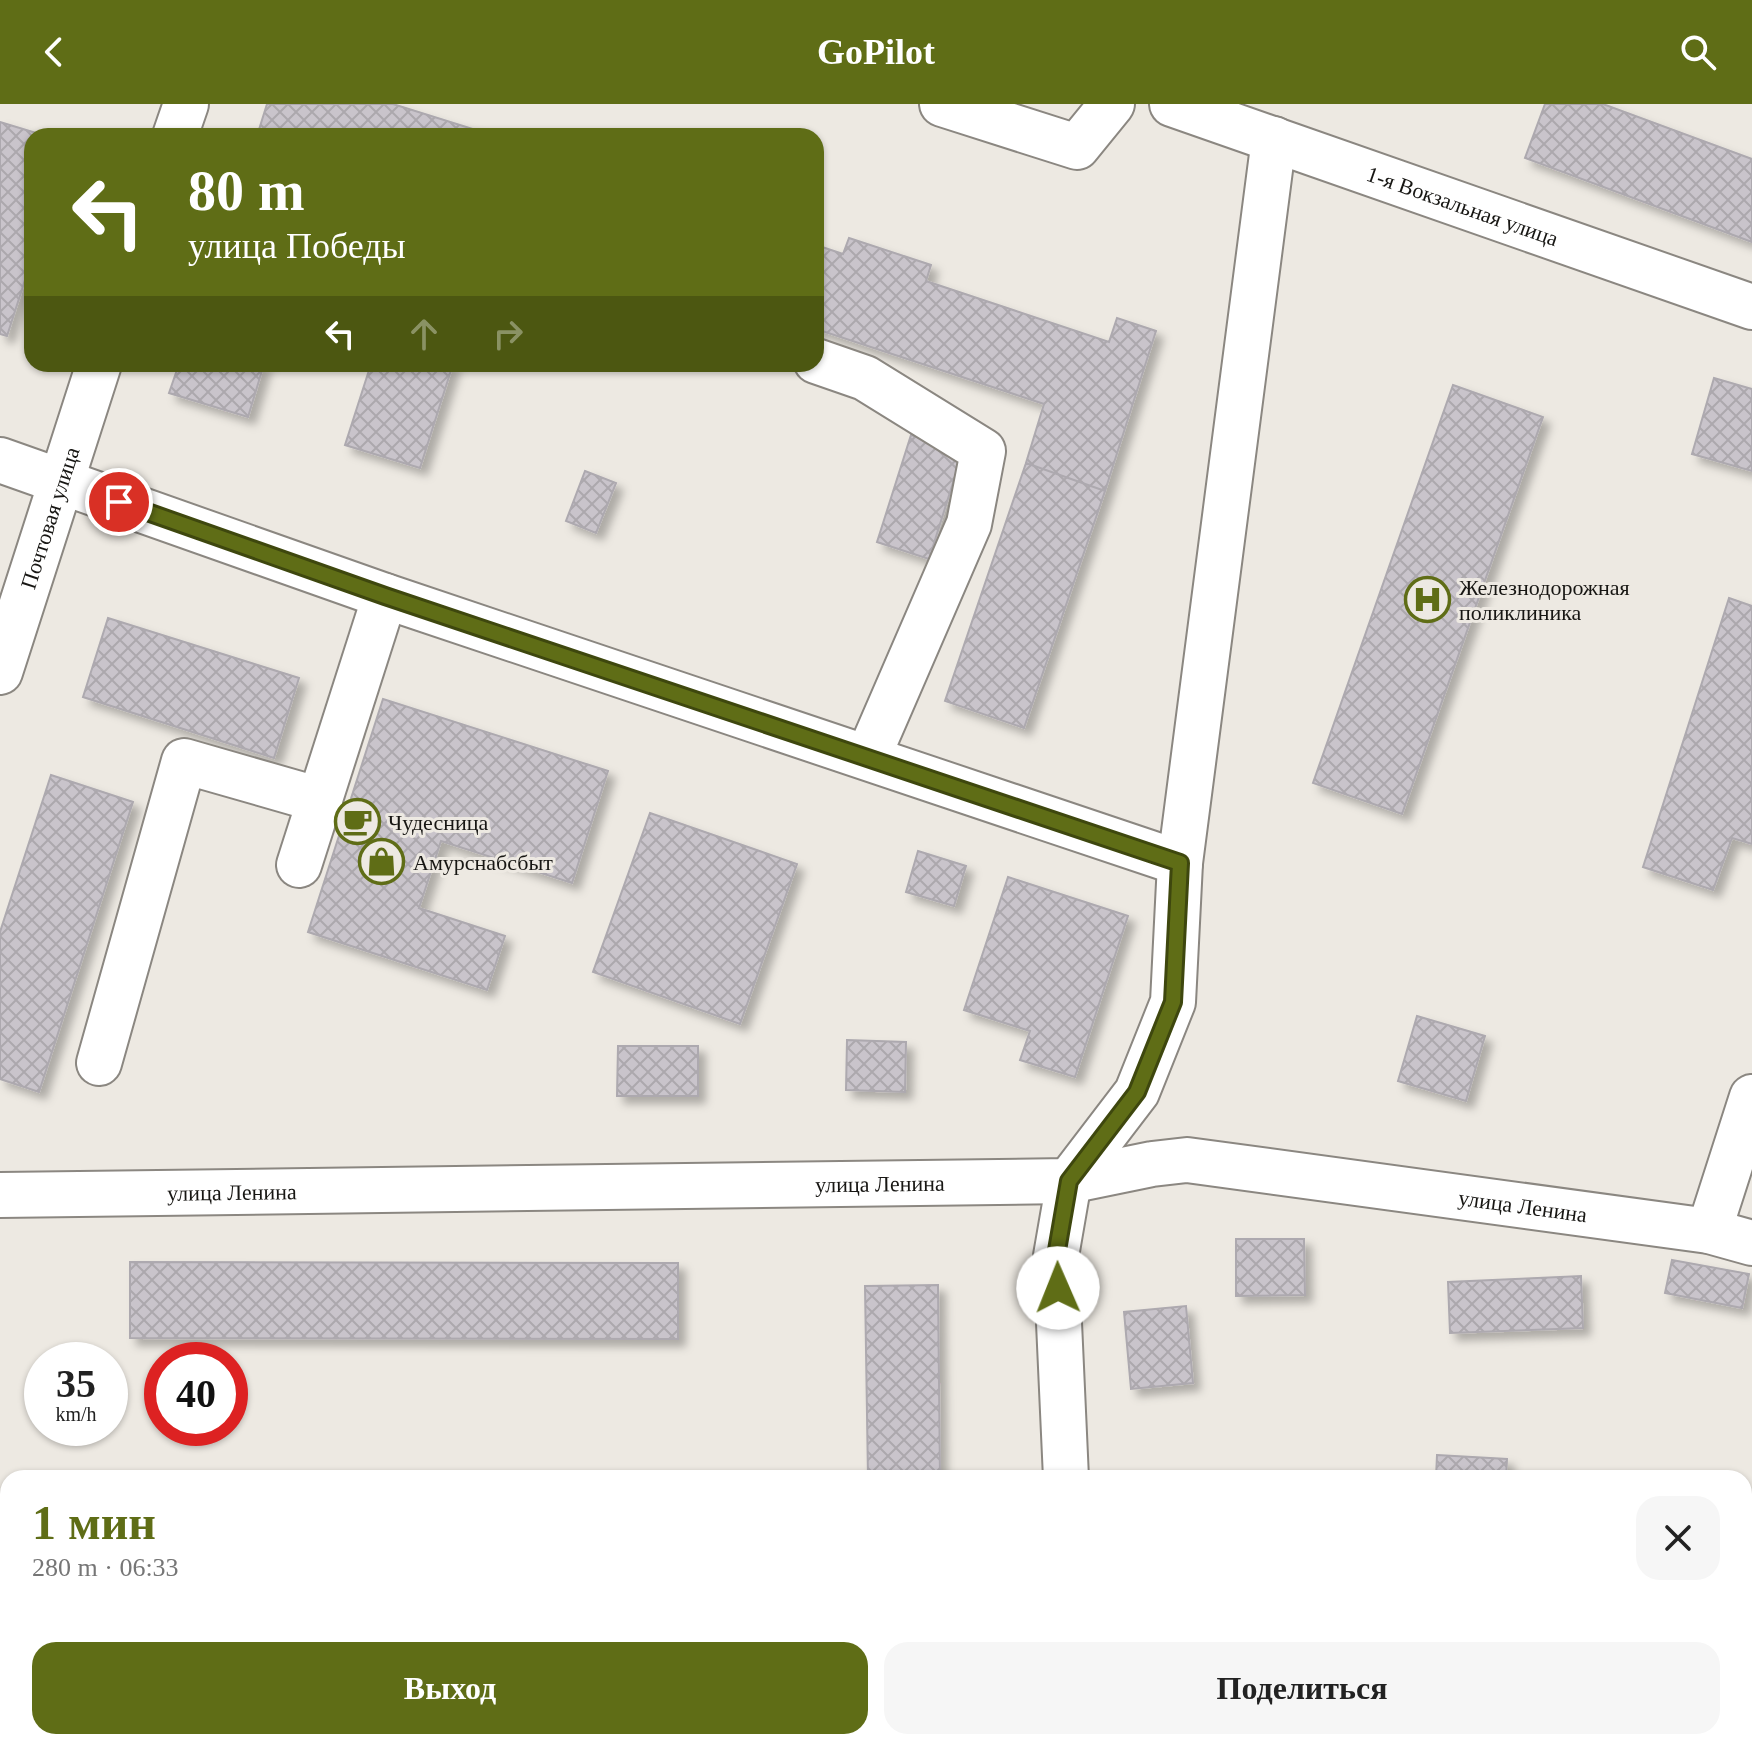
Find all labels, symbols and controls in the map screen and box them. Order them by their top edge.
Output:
icon: back [32,30,76,74]
icon: search [1676,30,1720,74]
text: GoPilot [817,32,935,72]
icon: left [56,160,160,264]
text: 80 m [188,160,305,222]
street label: 1-я Вокзальная улица [1363,161,1562,251]
text: улица Победы [188,226,406,266]
icon: left [318,312,362,356]
icon: ahead [402,312,446,356]
icon: right [486,312,530,356]
street label: Почтовая улица [16,444,85,592]
pin [85,468,153,536]
icon: arrive [97,480,141,524]
place label: Железнодорожная поликлиника [1459,575,1630,625]
hospital icon: Железнодорожная поликлиника [1404,576,1452,624]
cafe icon: Чудесница [333,798,381,846]
place label: Чудесница [388,810,489,835]
shop icon: Амурснабсбыт [358,838,406,886]
place label: Амурснабсбыт [413,850,553,875]
street label: улица Ленина [815,1171,945,1197]
street label: улица Ленина [167,1179,297,1206]
street label: улица Ленина [1457,1185,1589,1227]
position arrow [1016,1246,1100,1330]
speed limit sign: 40 [144,1342,248,1446]
text: 35 [56,1361,96,1406]
text: km/h [55,1403,97,1425]
text: 1 мин [32,1496,156,1549]
button: close [1636,1496,1720,1580]
text: 280 m · 06:33 [32,1553,179,1582]
button: Выход [32,1642,868,1734]
button: Поделиться [884,1642,1720,1734]

